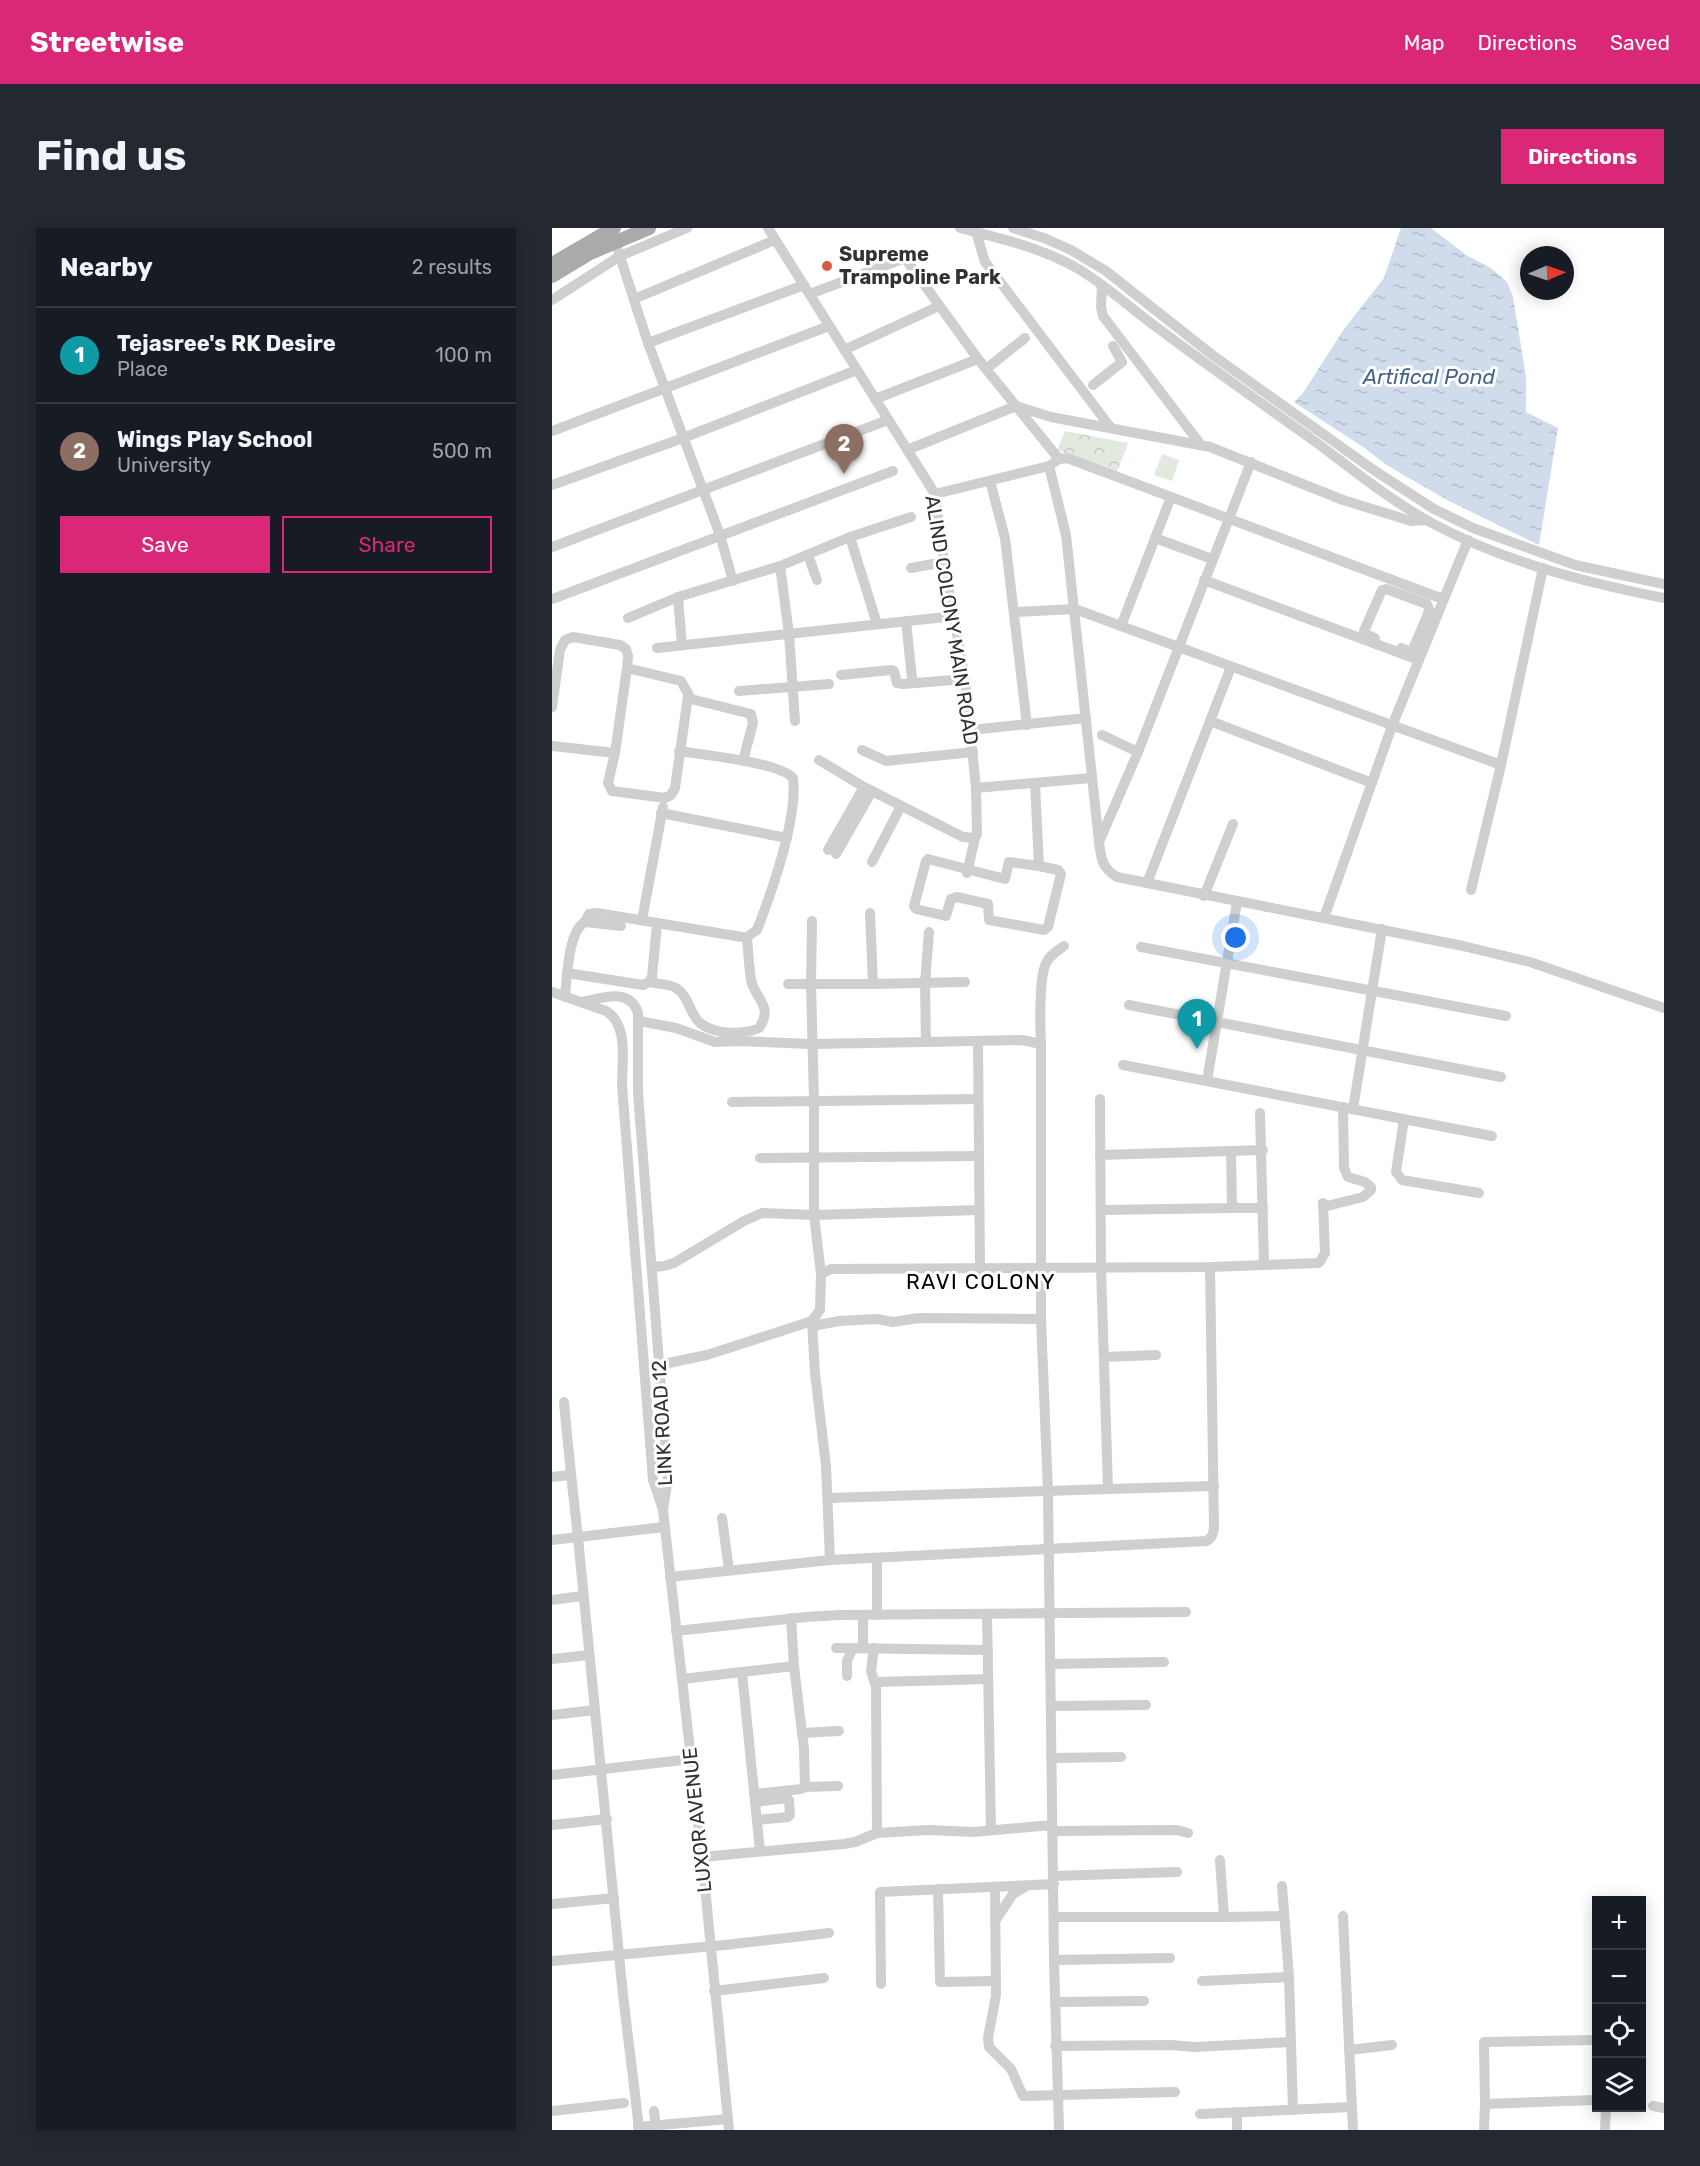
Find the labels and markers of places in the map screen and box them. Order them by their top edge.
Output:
place label: Supreme Trampoline Park [839,242,1001,289]
marker: Supreme Trampoline Park [820,259,834,273]
pin: 2 [824,424,864,474]
pin: 1 [1178,1000,1216,1049]

